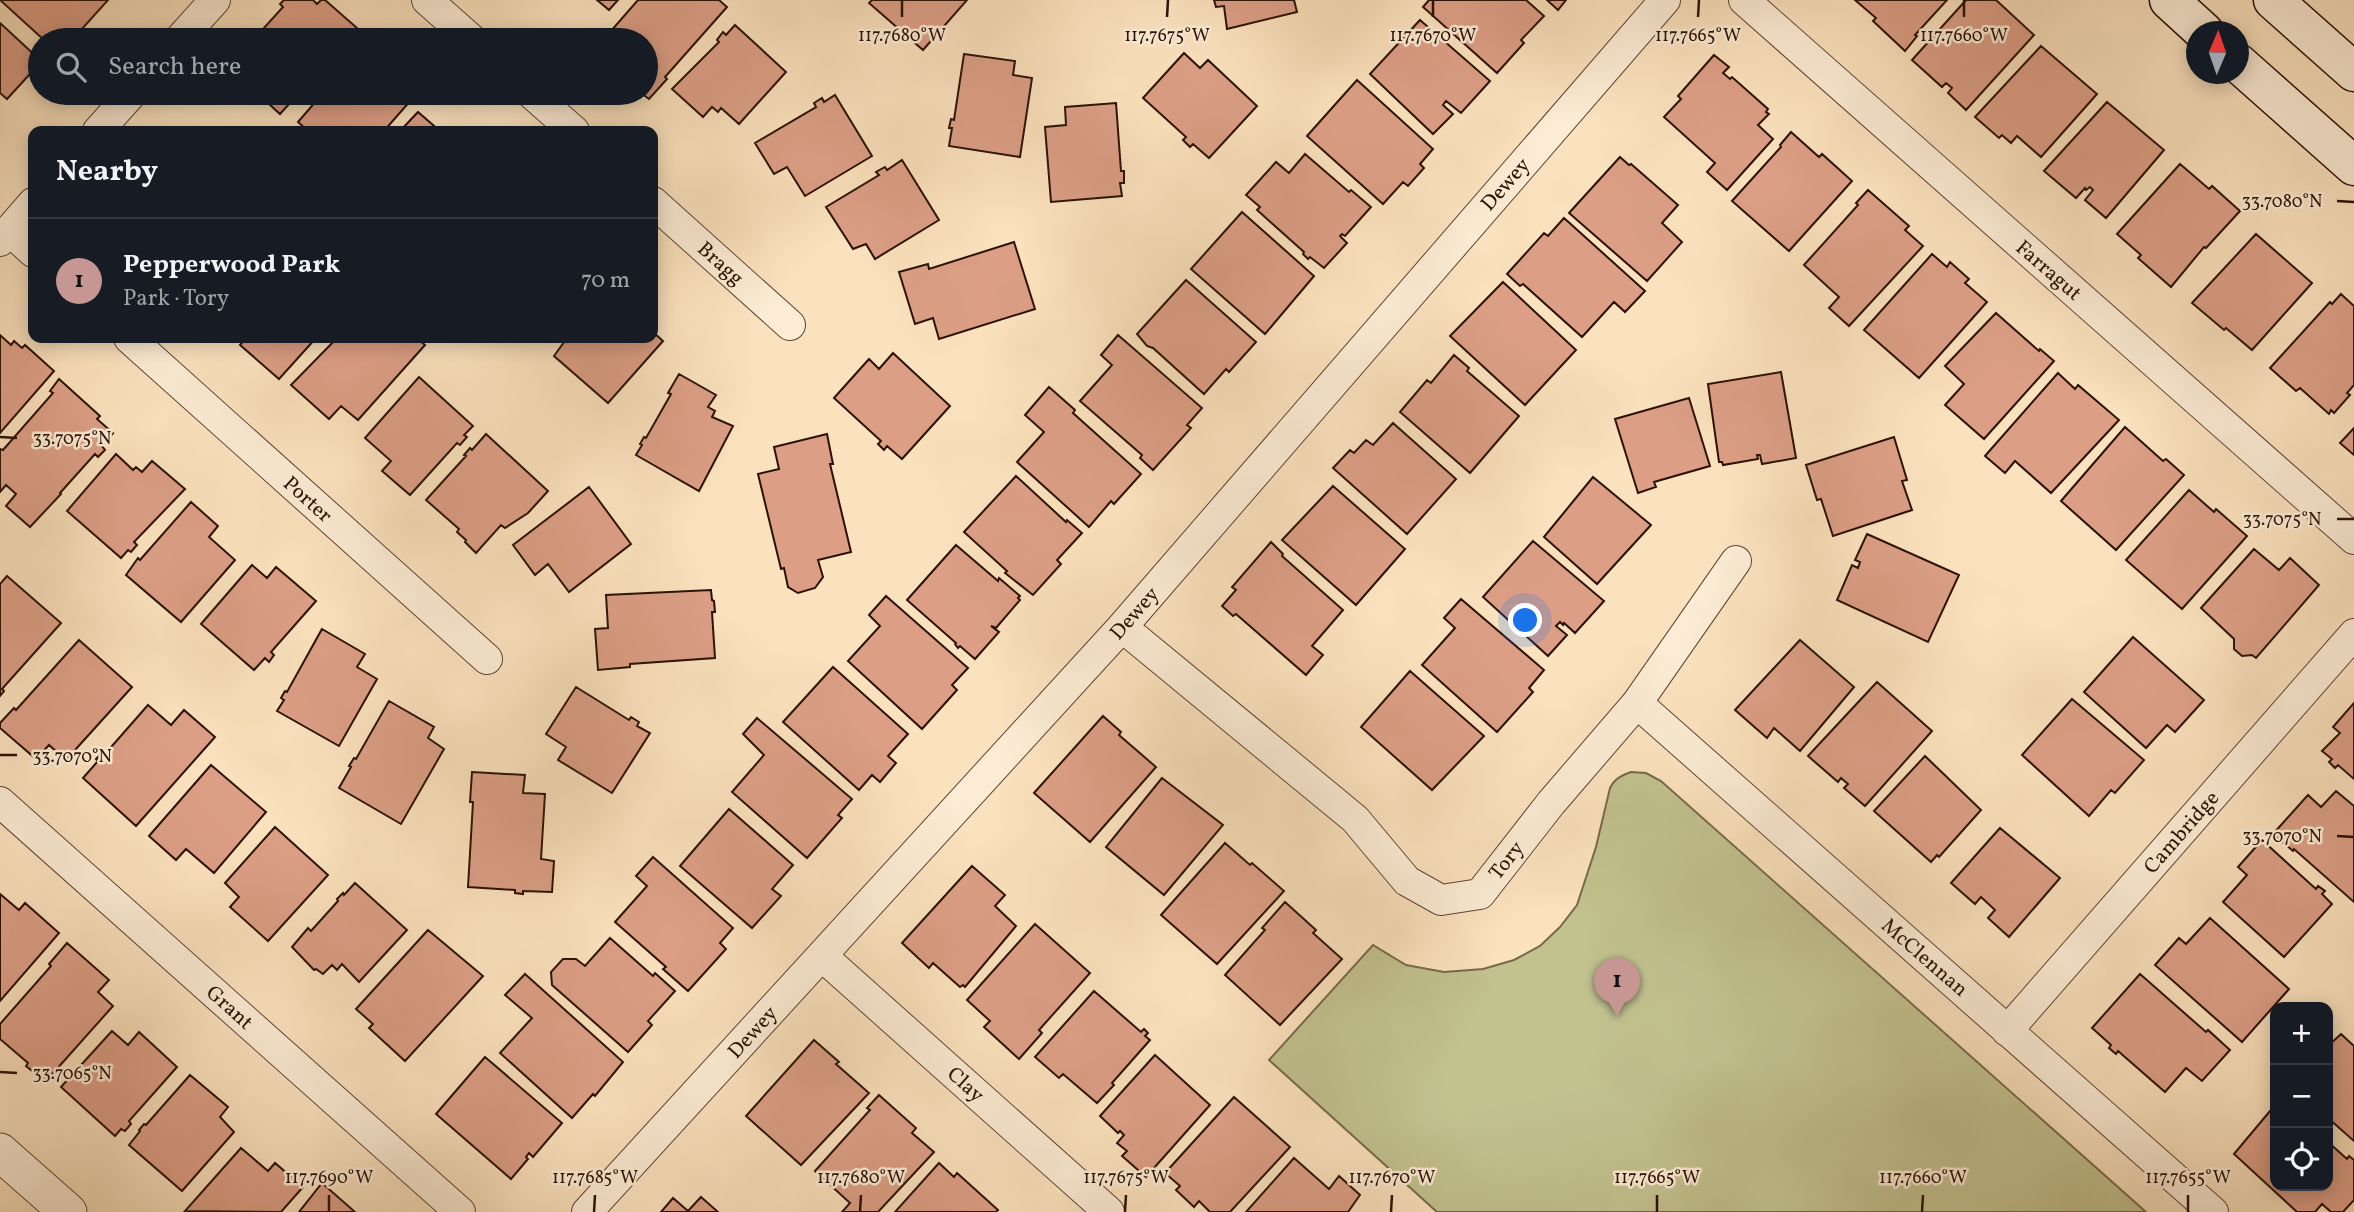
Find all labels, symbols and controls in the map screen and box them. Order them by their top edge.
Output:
north arrow [2186,21,2249,84]
text: 117.7680°W [858,24,946,49]
text: 117.7675°W [1124,24,1210,49]
text: 117.7670°W [1390,24,1476,49]
text: 117.7665°W [1655,24,1741,49]
text: 117.7660°W [1920,24,2008,49]
search box [28,28,658,105]
icon: search [52,48,90,86]
text: Search here [108,49,241,85]
text: Nearby [56,151,158,193]
street label: Dewey [1475,152,1538,218]
text: 33.7080°N [2242,190,2322,215]
street label: Farragut [2009,234,2087,308]
street label: Bragg [690,235,750,293]
text: Pepperwood Park [123,247,340,283]
text: 1 [74,265,84,297]
text: 70 m [581,265,630,297]
text: Park · Tory [123,283,229,315]
text: 33.7075°N [33,427,111,452]
street label: Porter [276,470,338,530]
text: 33.7075°N [2243,508,2321,533]
street label: Dewey [1104,581,1167,647]
your location [1508,603,1542,637]
text: 33.7070°N [32,745,112,770]
street label: Cambridge [2138,785,2227,881]
text: 33.7070°N [2242,825,2322,850]
street label: Tory [1483,835,1532,886]
street label: McClennan [1874,912,1974,1004]
pin: 1 [1594,958,1640,1016]
street label: Grant [199,979,259,1037]
street label: Dewey [722,1000,785,1066]
map controls [2270,1002,2333,1191]
button: + [2270,1002,2333,1065]
street label: Clay [940,1061,990,1110]
text: 33.7065°N [32,1062,112,1087]
button: − [2270,1065,2333,1128]
button: locate [2270,1128,2333,1191]
text: 117.7690°W [285,1166,373,1191]
text: 117.7685°W [552,1166,638,1191]
text: 117.7680°W [817,1166,905,1191]
text: 117.7675°W [1083,1166,1169,1191]
text: 117.7670°W [1349,1166,1435,1191]
text: 117.7665°W [1614,1166,1700,1191]
text: 117.7660°W [1879,1166,1967,1191]
text: 117.7655°W [2145,1166,2231,1191]

